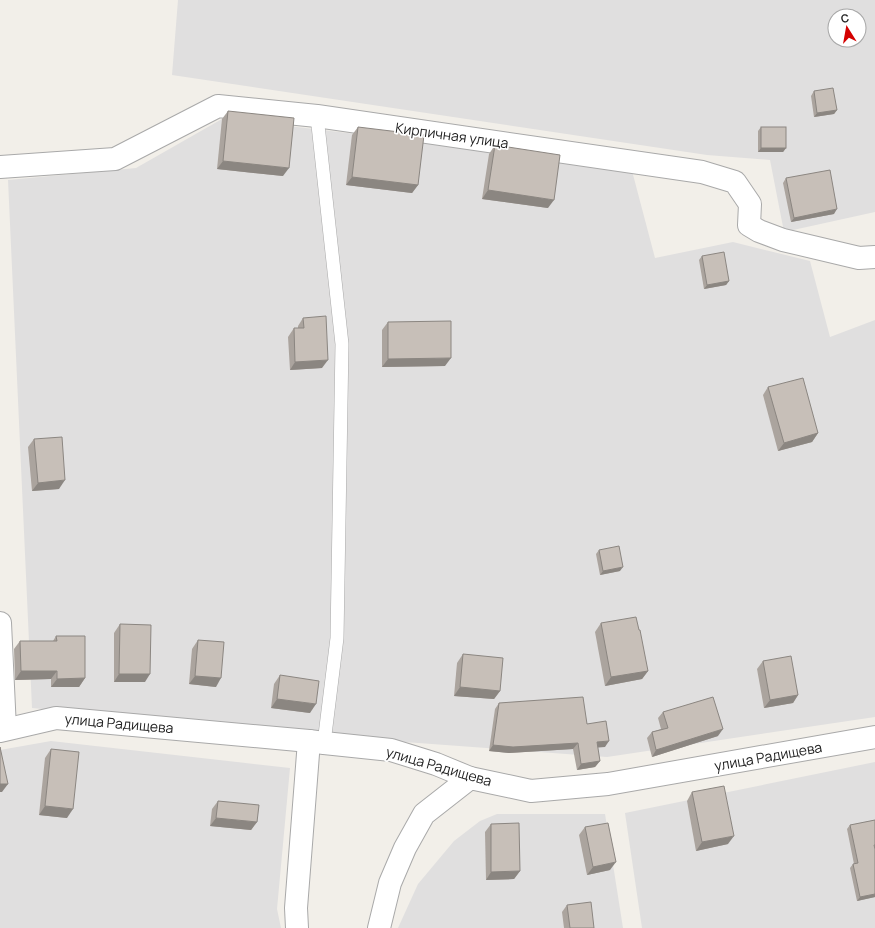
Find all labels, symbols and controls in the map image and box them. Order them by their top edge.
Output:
north arrow [827,8,867,48]
text: С [840,10,850,26]
street label: Кирпичная улица [394,118,510,152]
street label: улица Радищева [64,709,174,737]
street label: улица Радищева [713,737,823,775]
street label: улица Радищева [384,742,494,790]

